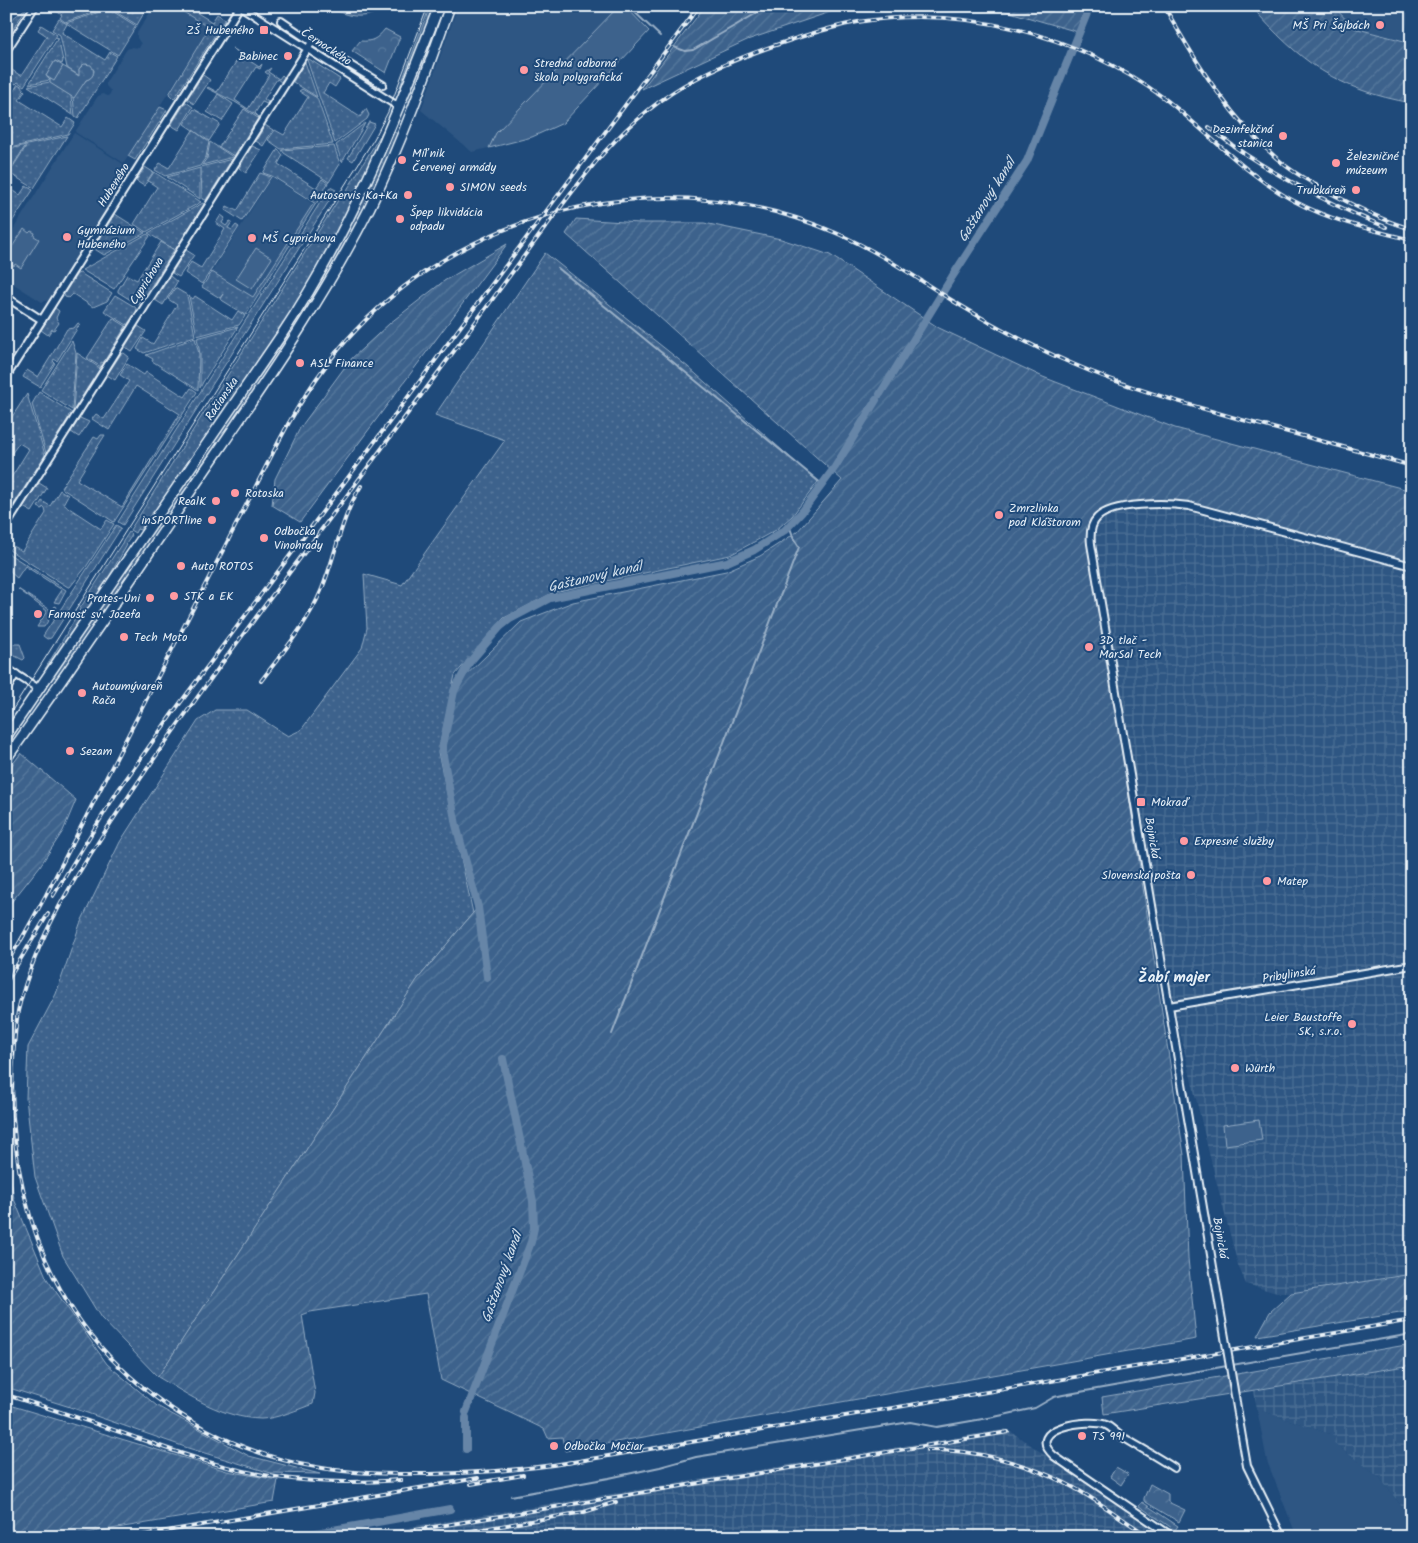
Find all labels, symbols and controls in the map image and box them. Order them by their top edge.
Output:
place label: MŠ Pri Šajbách [1293,16,1370,35]
marker: MŠ Pri Šajbách [1374,19,1386,31]
place label: ZŠ Hubeného [186,21,254,40]
street label: Černockého [297,23,355,71]
marker: ZŠ Hubeného [258,24,270,36]
place label: Babinec [238,47,278,66]
marker: Babinec [282,50,294,62]
place label: Stredná odborná škola polygrafická [534,54,623,87]
marker: Stredná odborná škola polygrafická [518,64,530,76]
place label: Dezinfekčná stanica [1212,120,1274,153]
marker: Dezinfekčná stanica [1277,130,1289,142]
place label: Míľnik Červenej armády [412,144,497,177]
place label: Železničné múzeum [1346,147,1399,180]
water label: Gaštanový kanál [952,151,1023,246]
marker: Míľnik Červenej armády [396,154,408,166]
marker: Železničné múzeum [1330,157,1342,169]
street label: Hubeného [93,159,135,211]
place label: SIMON seeds [460,178,527,197]
marker: SIMON seeds [444,181,456,193]
place label: Trubkáreň [1296,181,1346,200]
marker: Trubkáreň [1350,184,1362,196]
place label: Autoservis Ka+Ka [310,186,398,205]
marker: Autoservis Ka+Ka [402,189,414,201]
place label: Špep likvidácia odpadu [410,203,483,236]
marker: Špep likvidácia odpadu [394,213,406,225]
place label: Gymnázium Hubeného [77,221,135,254]
place label: MŠ Cyprichova [262,229,336,248]
marker: Gymnázium Hubeného [61,231,73,243]
marker: MŠ Cyprichova [246,232,258,244]
street label: Cyprichova [125,253,169,309]
place label: ASL Finance [310,354,374,373]
marker: ASL Finance [294,357,306,369]
street label: Račianska [200,373,244,425]
place label: Rotoska [245,484,284,503]
marker: Rotoska [229,487,241,499]
place label: RealK [178,492,207,511]
marker: RealK [210,495,222,507]
place label: Zmrzlinka pod Kláštorom [1008,499,1081,532]
marker: Zmrzlinka pod Kláštorom [993,509,1005,521]
place label: inSPORTline [141,511,203,530]
marker: inSPORTline [206,514,218,526]
place label: Odbočka Vinohrady [274,522,323,555]
marker: Odbočka Vinohrady [258,532,270,544]
water label: Gaštanový kanál [546,555,647,598]
place label: Auto ROTOS [191,557,254,576]
marker: Auto ROTOS [175,560,187,572]
place label: STK a EK [184,587,234,606]
place label: Protes-Uni [87,589,141,608]
marker: STK a EK [168,590,180,602]
marker: Protes-Uni [144,592,156,604]
place label: Farnosť sv. Jozefa [48,605,141,624]
marker: Farnosť sv. Jozefa [32,608,44,620]
place label: Tech Moto [134,628,187,647]
marker: Tech Moto [118,631,130,643]
place label: 3D tlač - MarSal Tech [1099,631,1161,664]
marker: 3D tlač - MarSal Tech [1083,641,1095,653]
place label: Autoumývareň Rača [92,677,163,710]
marker: Autoumývareň Rača [76,687,88,699]
place label: Sezam [80,742,113,761]
marker: Sezam [64,745,76,757]
place label: Mokraď [1151,793,1190,812]
marker: Mokraď [1135,796,1147,808]
street label: Bojnická [1139,816,1165,862]
place label: Expresné služby [1194,832,1274,851]
marker: Expresné služby [1178,835,1190,847]
place label: Slovenská pošta [1102,866,1181,885]
marker: Slovenská pošta [1185,869,1197,881]
place label: Matep [1277,872,1308,891]
marker: Matep [1261,875,1273,887]
street label: Pribylinská [1261,961,1318,989]
district label: Žabí majer [1138,966,1211,990]
place label: Leier Baustoffe SK, s.r.o. [1264,1008,1343,1041]
marker: Leier Baustoffe SK, s.r.o. [1346,1018,1358,1030]
place label: Würth [1245,1059,1275,1078]
marker: Würth [1229,1062,1241,1074]
street label: Bojnická [1207,1216,1233,1262]
water label: Gaštanový kanál [475,1226,530,1326]
place label: TS 991 [1092,1427,1125,1446]
marker: TS 991 [1076,1430,1088,1442]
place label: Odbočka Močiar [564,1437,644,1456]
marker: Odbočka Močiar [548,1440,560,1452]

